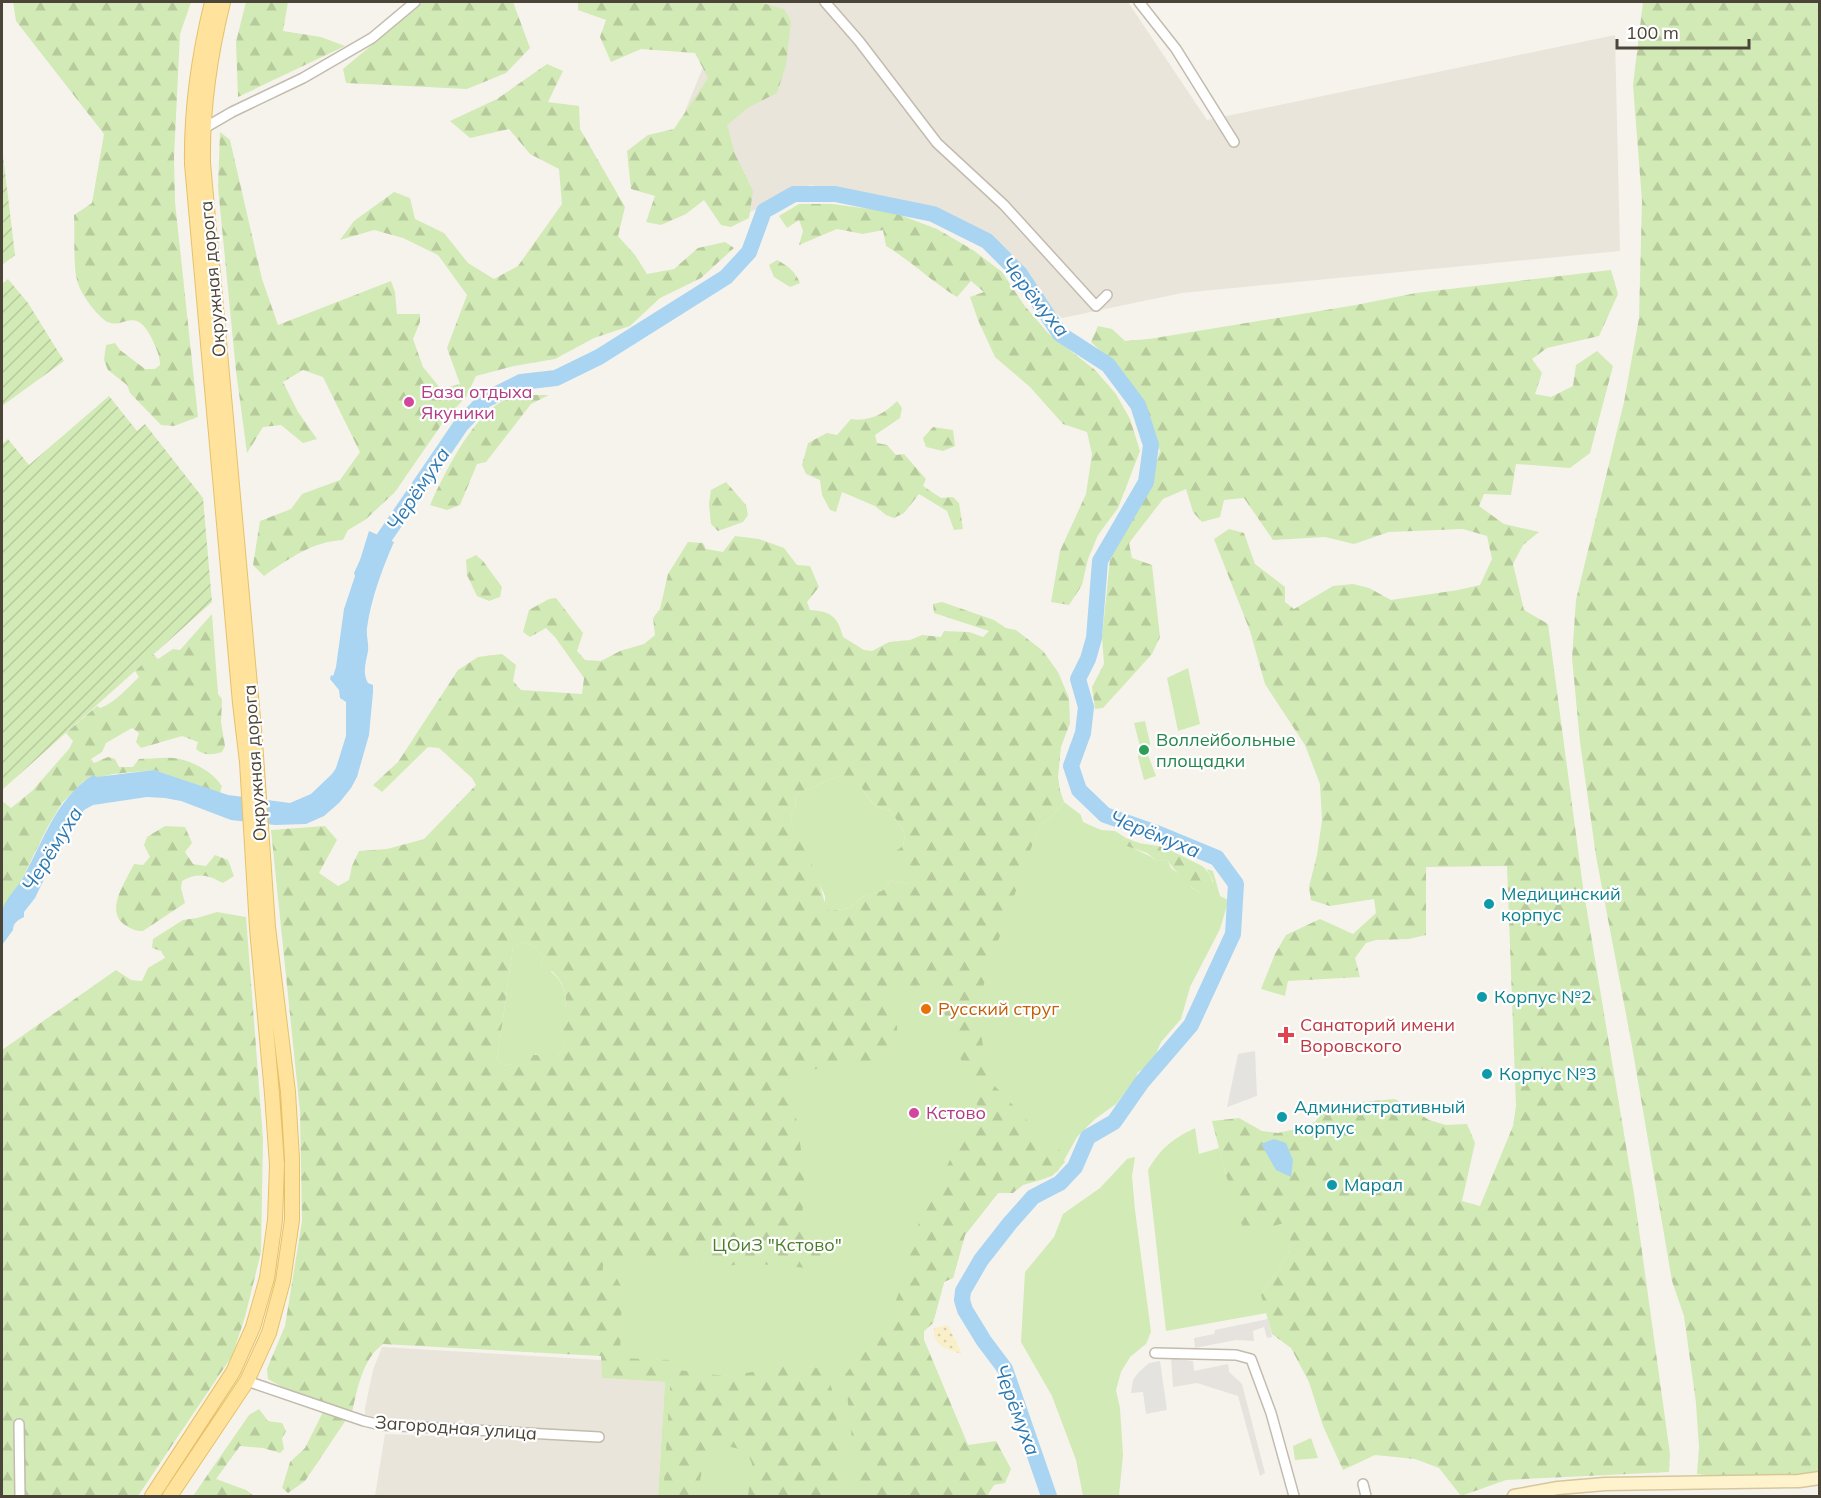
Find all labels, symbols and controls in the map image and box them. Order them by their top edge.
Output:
scale bar [1617,12,1749,50]
text: 100 m [1626,21,1679,44]
street label: Окружная дорога [194,200,231,358]
water label: Черёмуха [996,252,1075,342]
place label: База отдыха Якуники [421,380,533,424]
marker: База отдыха Якуники [402,395,416,409]
water label: Черёмуха [381,442,455,535]
street label: Окружная дорога [238,684,271,842]
place label: Воллейбольные площадки [1156,728,1296,772]
marker: Воллейбольные площадки [1137,743,1151,757]
water label: Черёмуха [16,802,87,896]
water label: Черёмуха [1106,804,1204,863]
place label: Медицинский корпус [1501,882,1621,926]
marker: Медицинский корпус [1482,897,1496,911]
place label: Корпус №2 [1494,985,1592,1008]
marker: Корпус №2 [1475,990,1489,1004]
place label: Русский струг [938,997,1059,1020]
marker: Русский струг [919,1002,933,1016]
place label: Санаторий имени Воровского [1300,1013,1455,1057]
marker: Санаторий имени Воровского [1277,1026,1295,1044]
place label: Корпус №3 [1499,1062,1597,1085]
marker: Корпус №3 [1480,1067,1494,1081]
place label: Административный корпус [1294,1095,1466,1139]
place label: Кстово [926,1101,986,1124]
marker: Кстово [907,1106,921,1120]
marker: Административный корпус [1275,1110,1289,1124]
place label: Марал [1344,1173,1403,1196]
marker: Марал [1325,1178,1339,1192]
park label: ЦОиЗ "Кстово" [712,1233,842,1256]
water label: Черёмуха [989,1361,1046,1459]
street label: Загородная улица [374,1410,538,1445]

